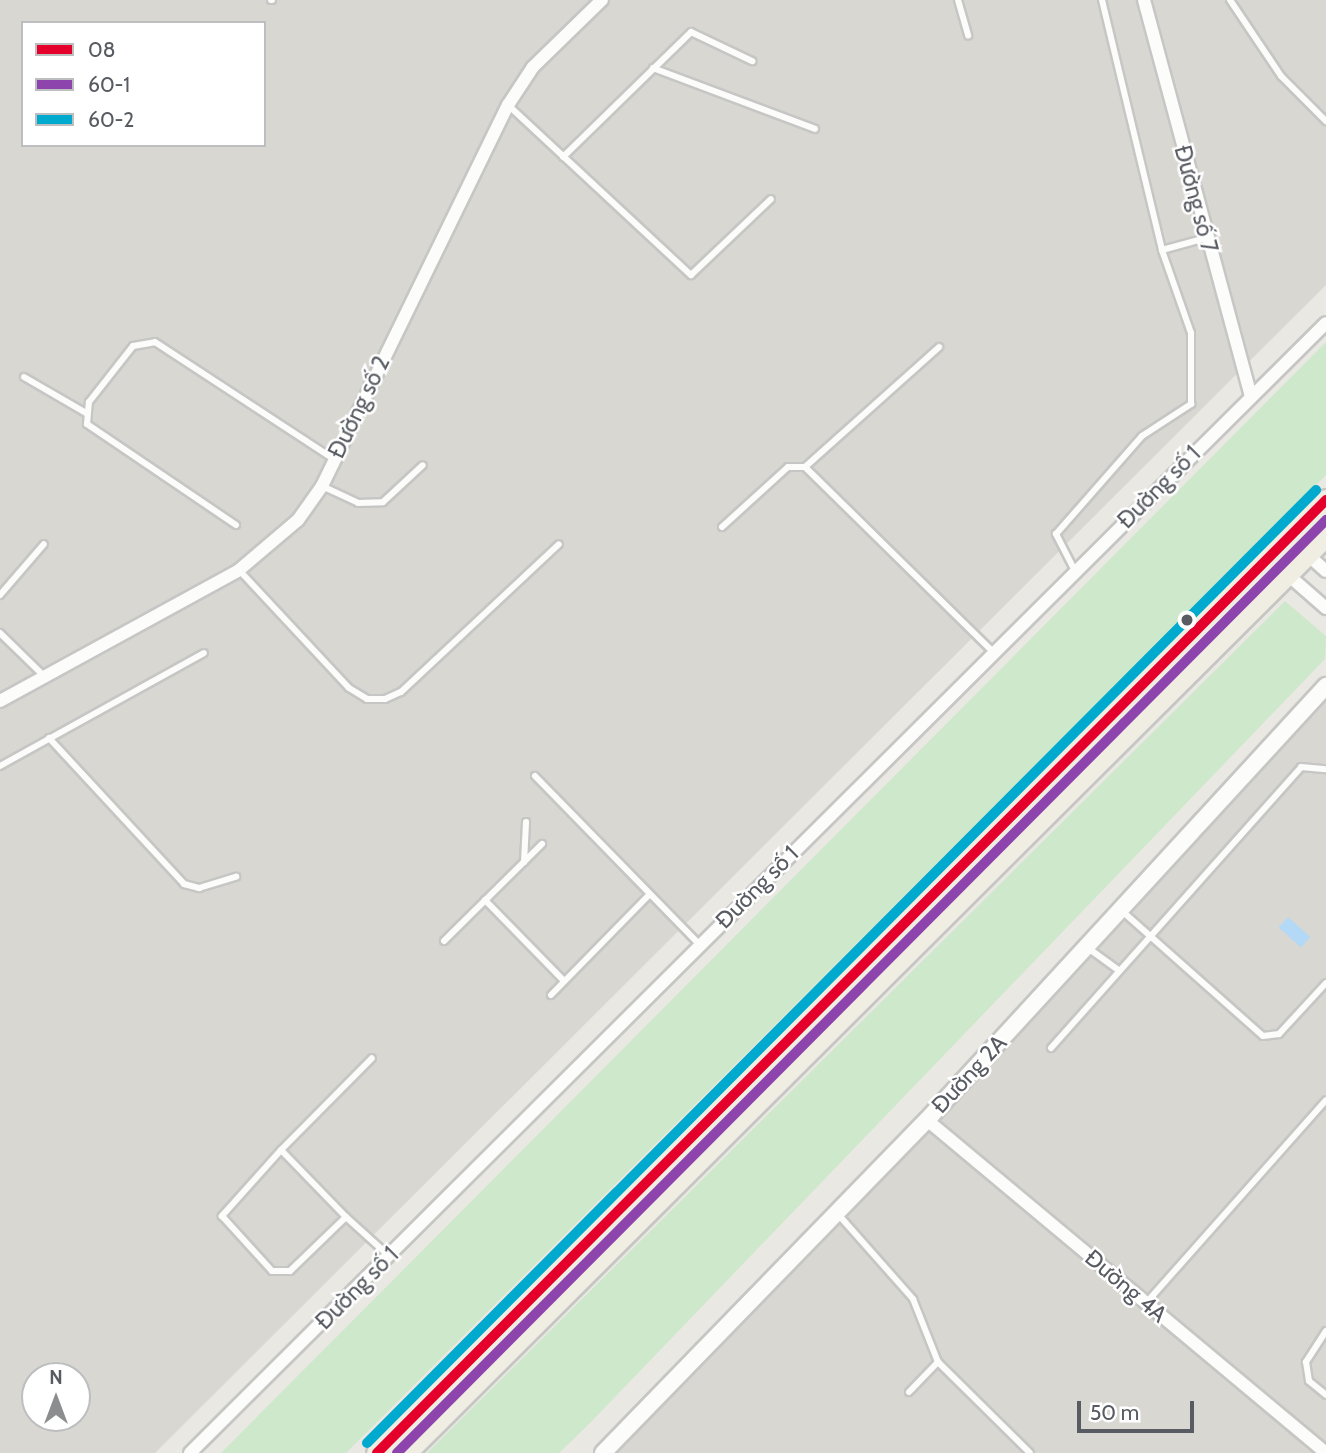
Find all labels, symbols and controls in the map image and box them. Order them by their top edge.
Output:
legend [21,21,266,147]
text: 08 [88,37,115,62]
text: 60-1 [88,72,130,97]
text: 60-2 [88,107,134,132]
street label: Đường số 7 [1168,142,1224,256]
street label: Đường số 2 [322,351,396,463]
street label: Đường số 1 [1112,440,1206,534]
unlabelled marker [1180,613,1194,627]
street label: Đường số 1 [710,840,804,934]
street label: Đường 2A [926,1029,1012,1119]
street label: Đường số 1 [310,1241,404,1335]
street label: Đường 4A [1079,1244,1173,1328]
north arrow [21,1362,91,1432]
text: N [49,1366,63,1389]
scale bar [1081,1386,1198,1430]
text: 50 m [1090,1400,1139,1425]

